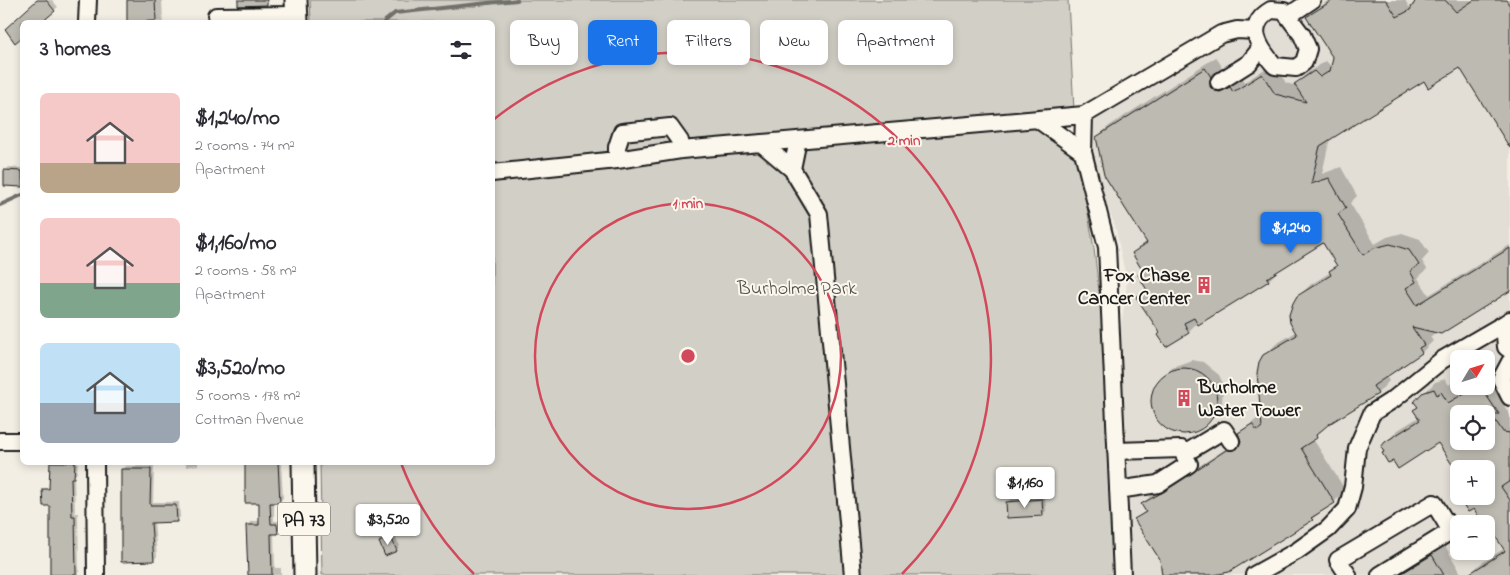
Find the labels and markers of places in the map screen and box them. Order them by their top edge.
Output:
pin: $1,240 [1250,212,1332,254]
place label: Fox Chase Cancer Center [1078,262,1191,314]
building icon: Fox Chase Cancer Center [1194,275,1214,295]
centre of rings [679,347,697,365]
place label: Burholme Water Tower [1197,374,1301,426]
building icon: Burholme Water Tower [1174,388,1194,408]
pin: $1,160 [984,466,1066,509]
pin: $3,520 [347,504,429,546]

